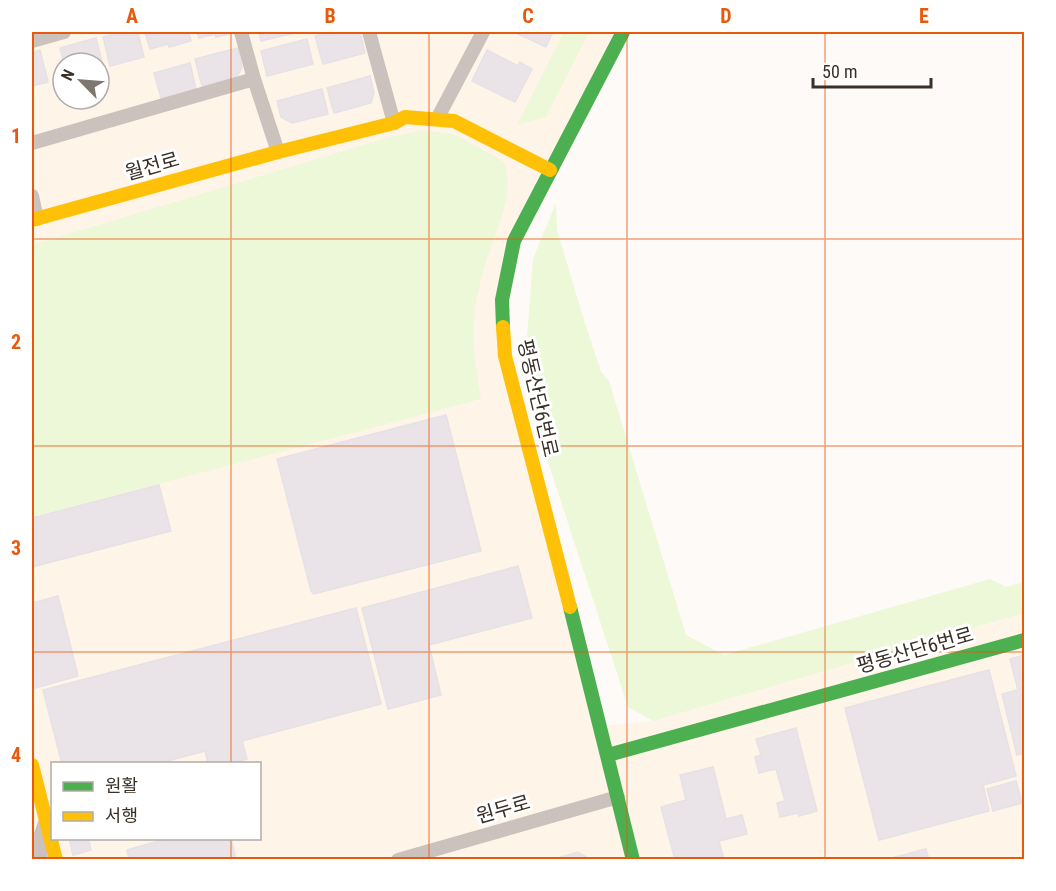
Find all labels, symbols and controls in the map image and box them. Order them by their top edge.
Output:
text: A [126,4,138,28]
text: B [324,4,336,28]
text: C [522,4,534,28]
text: D [720,4,732,28]
text: E [919,4,929,28]
north arrow [51,51,111,111]
scale bar [813,51,932,89]
text: 50 m [822,61,857,82]
text: N [57,66,79,83]
text: 1 [11,124,21,148]
street label: 월전로 [122,147,182,185]
text: 2 [11,330,21,354]
street label: 평동산단6번로 [513,337,563,459]
text: 3 [11,536,21,560]
street label: 평동산단6번로 [854,622,976,678]
text: 4 [11,743,21,767]
legend [51,762,261,840]
text: 원활 [105,775,138,796]
street label: 원두로 [473,790,533,828]
text: 서행 [105,805,138,826]

